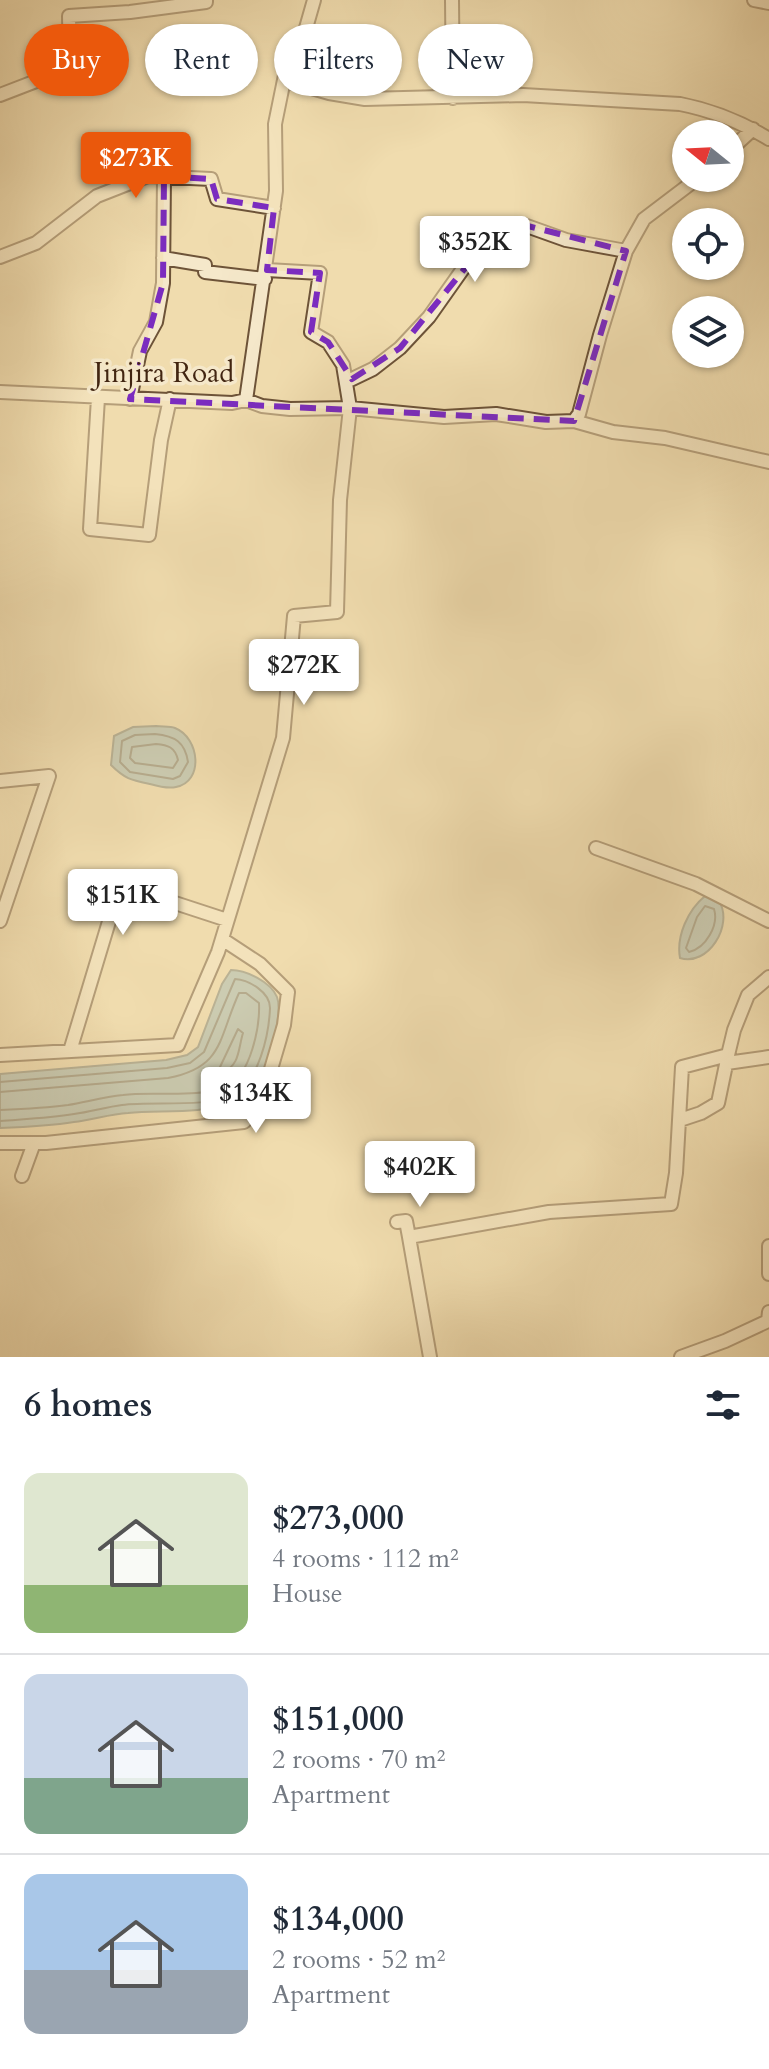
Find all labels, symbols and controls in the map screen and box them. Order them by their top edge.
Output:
chip: Buy [24,24,129,96]
chip: Rent [145,24,258,96]
chip: Filters [274,24,402,96]
chip: New [418,24,533,96]
north arrow [672,120,744,192]
map controls [672,120,744,368]
pin: $273K [80,132,192,200]
text: $273K [99,140,173,175]
button: locate [672,208,744,280]
pin: $352K [419,216,531,284]
text: $352K [438,224,512,259]
button: layers [672,296,744,368]
street label: Jinjira Road [90,354,234,392]
pin: $272K [248,639,360,707]
text: $272K [267,647,341,682]
pin: $151K [67,869,179,937]
text: $151K [86,877,160,912]
pin: $134K [200,1067,312,1135]
text: $134K [219,1075,293,1110]
pin: $402K [364,1141,476,1209]
text: $402K [383,1149,457,1184]
text: 6 homes [24,1382,152,1428]
icon: filters [701,1383,745,1427]
text: $273,000 [272,1495,404,1541]
icon: home [88,1505,184,1601]
text: 4 rooms · 112 m² [272,1541,459,1576]
text: House [272,1576,343,1611]
text: $151,000 [272,1696,404,1742]
icon: home [88,1706,184,1802]
text: 2 rooms · 70 m² [272,1742,445,1777]
text: Apartment [272,1777,390,1812]
text: $134,000 [272,1896,404,1942]
icon: home [88,1906,184,2002]
text: 2 rooms · 52 m² [272,1942,445,1977]
text: Apartment [272,1977,390,2012]

